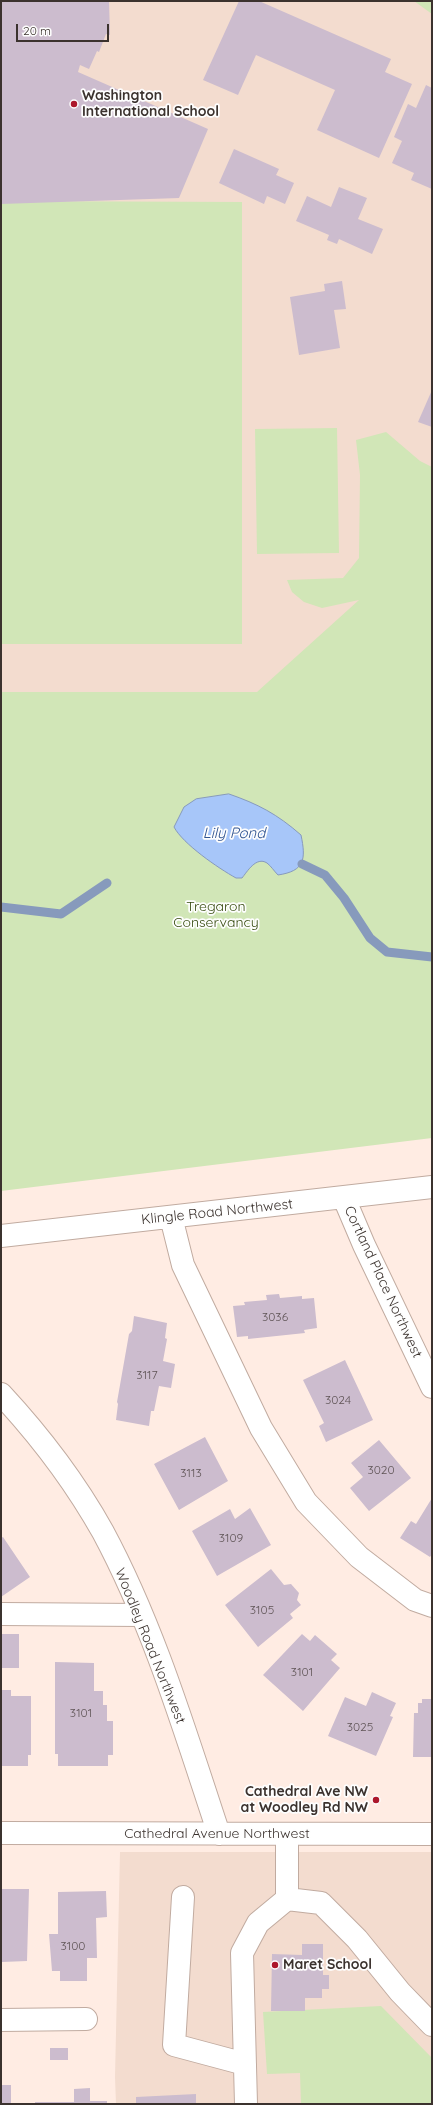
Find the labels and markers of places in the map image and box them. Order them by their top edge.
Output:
place label: Washington International School [82,88,219,120]
marker: Washington International School [69,99,79,109]
place label: Cathedral Ave NW at Woodley Rd NW [241,1784,368,1816]
marker: Cathedral Ave NW at Woodley Rd NW [371,1795,381,1805]
place label: Maret School [283,1957,372,1973]
marker: Maret School [270,1960,280,1970]

